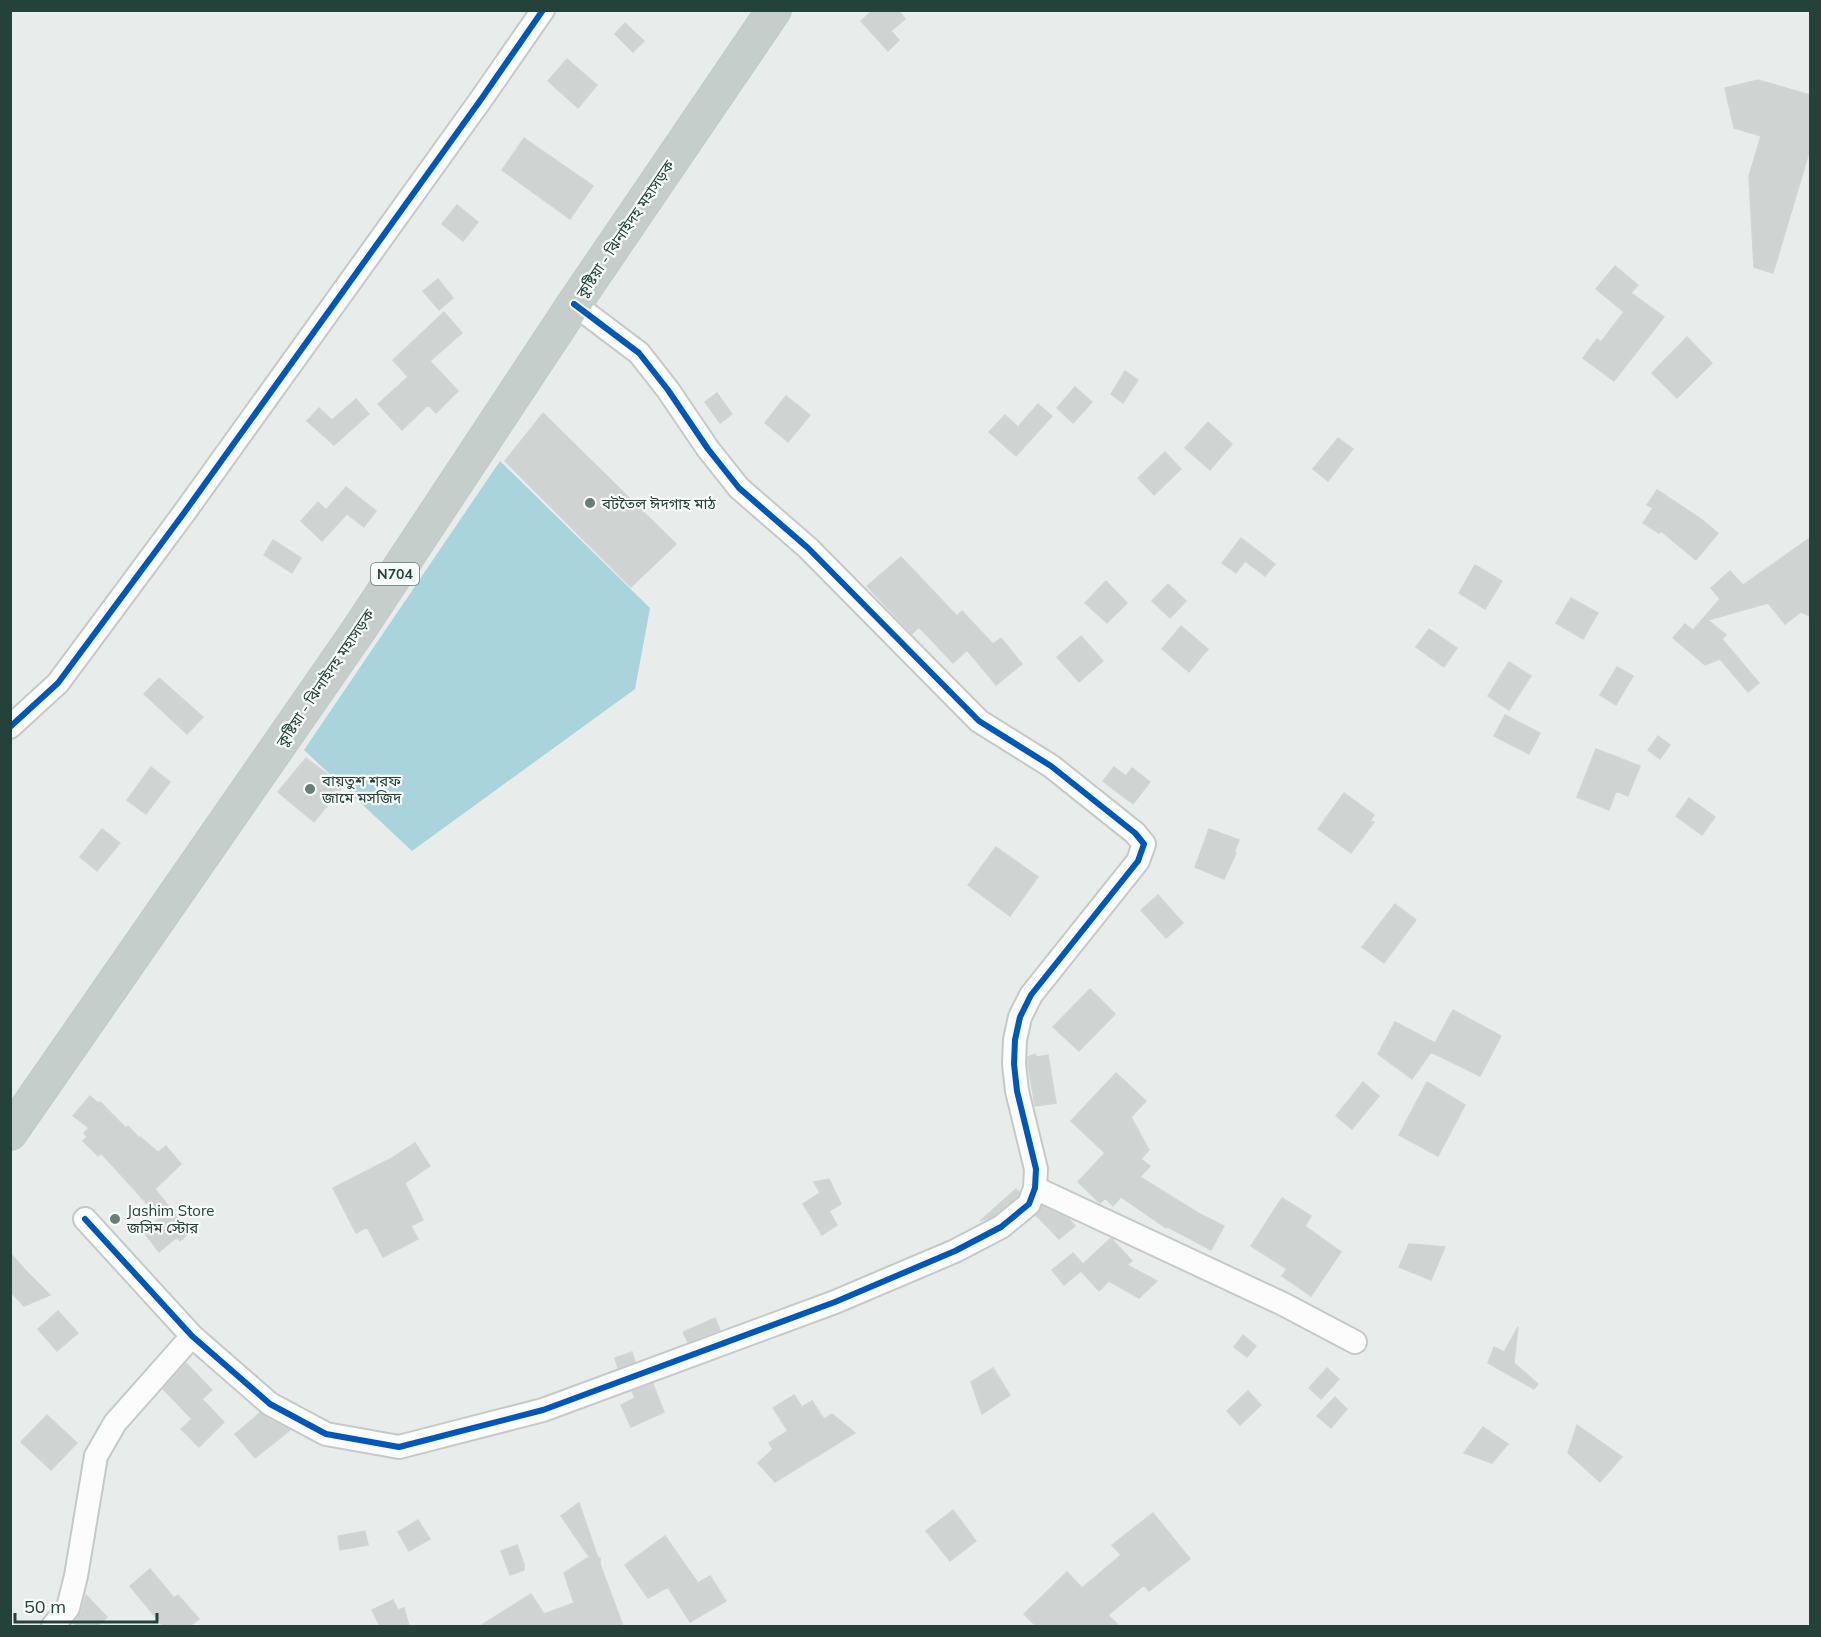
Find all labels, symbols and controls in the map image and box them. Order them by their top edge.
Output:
street label: কুষ্টিয়া - ঝিনাইদহ মহাসড়ক [571,156,679,302]
place label: বটতৈল ঈদগাহ মাঠ [601,494,716,513]
marker: বটতৈল ঈদগাহ মাঠ [583,496,597,510]
road number: N704 [371,563,419,585]
street label: কুষ্টিয়া - ঝিনাইদহ মহাসড়ক [271,605,379,751]
place label: বায়তুশ শরফ জামে মসজিদ [321,771,402,807]
marker: বায়তুশ শরফ জামে মসজিদ [303,782,317,796]
place label: Jashim Store জসিম স্টোর [126,1201,214,1237]
marker: Jashim Store জসিম স্টোর [108,1212,122,1226]
scale bar [15,1586,158,1624]
text: 50 m [24,1595,66,1618]

